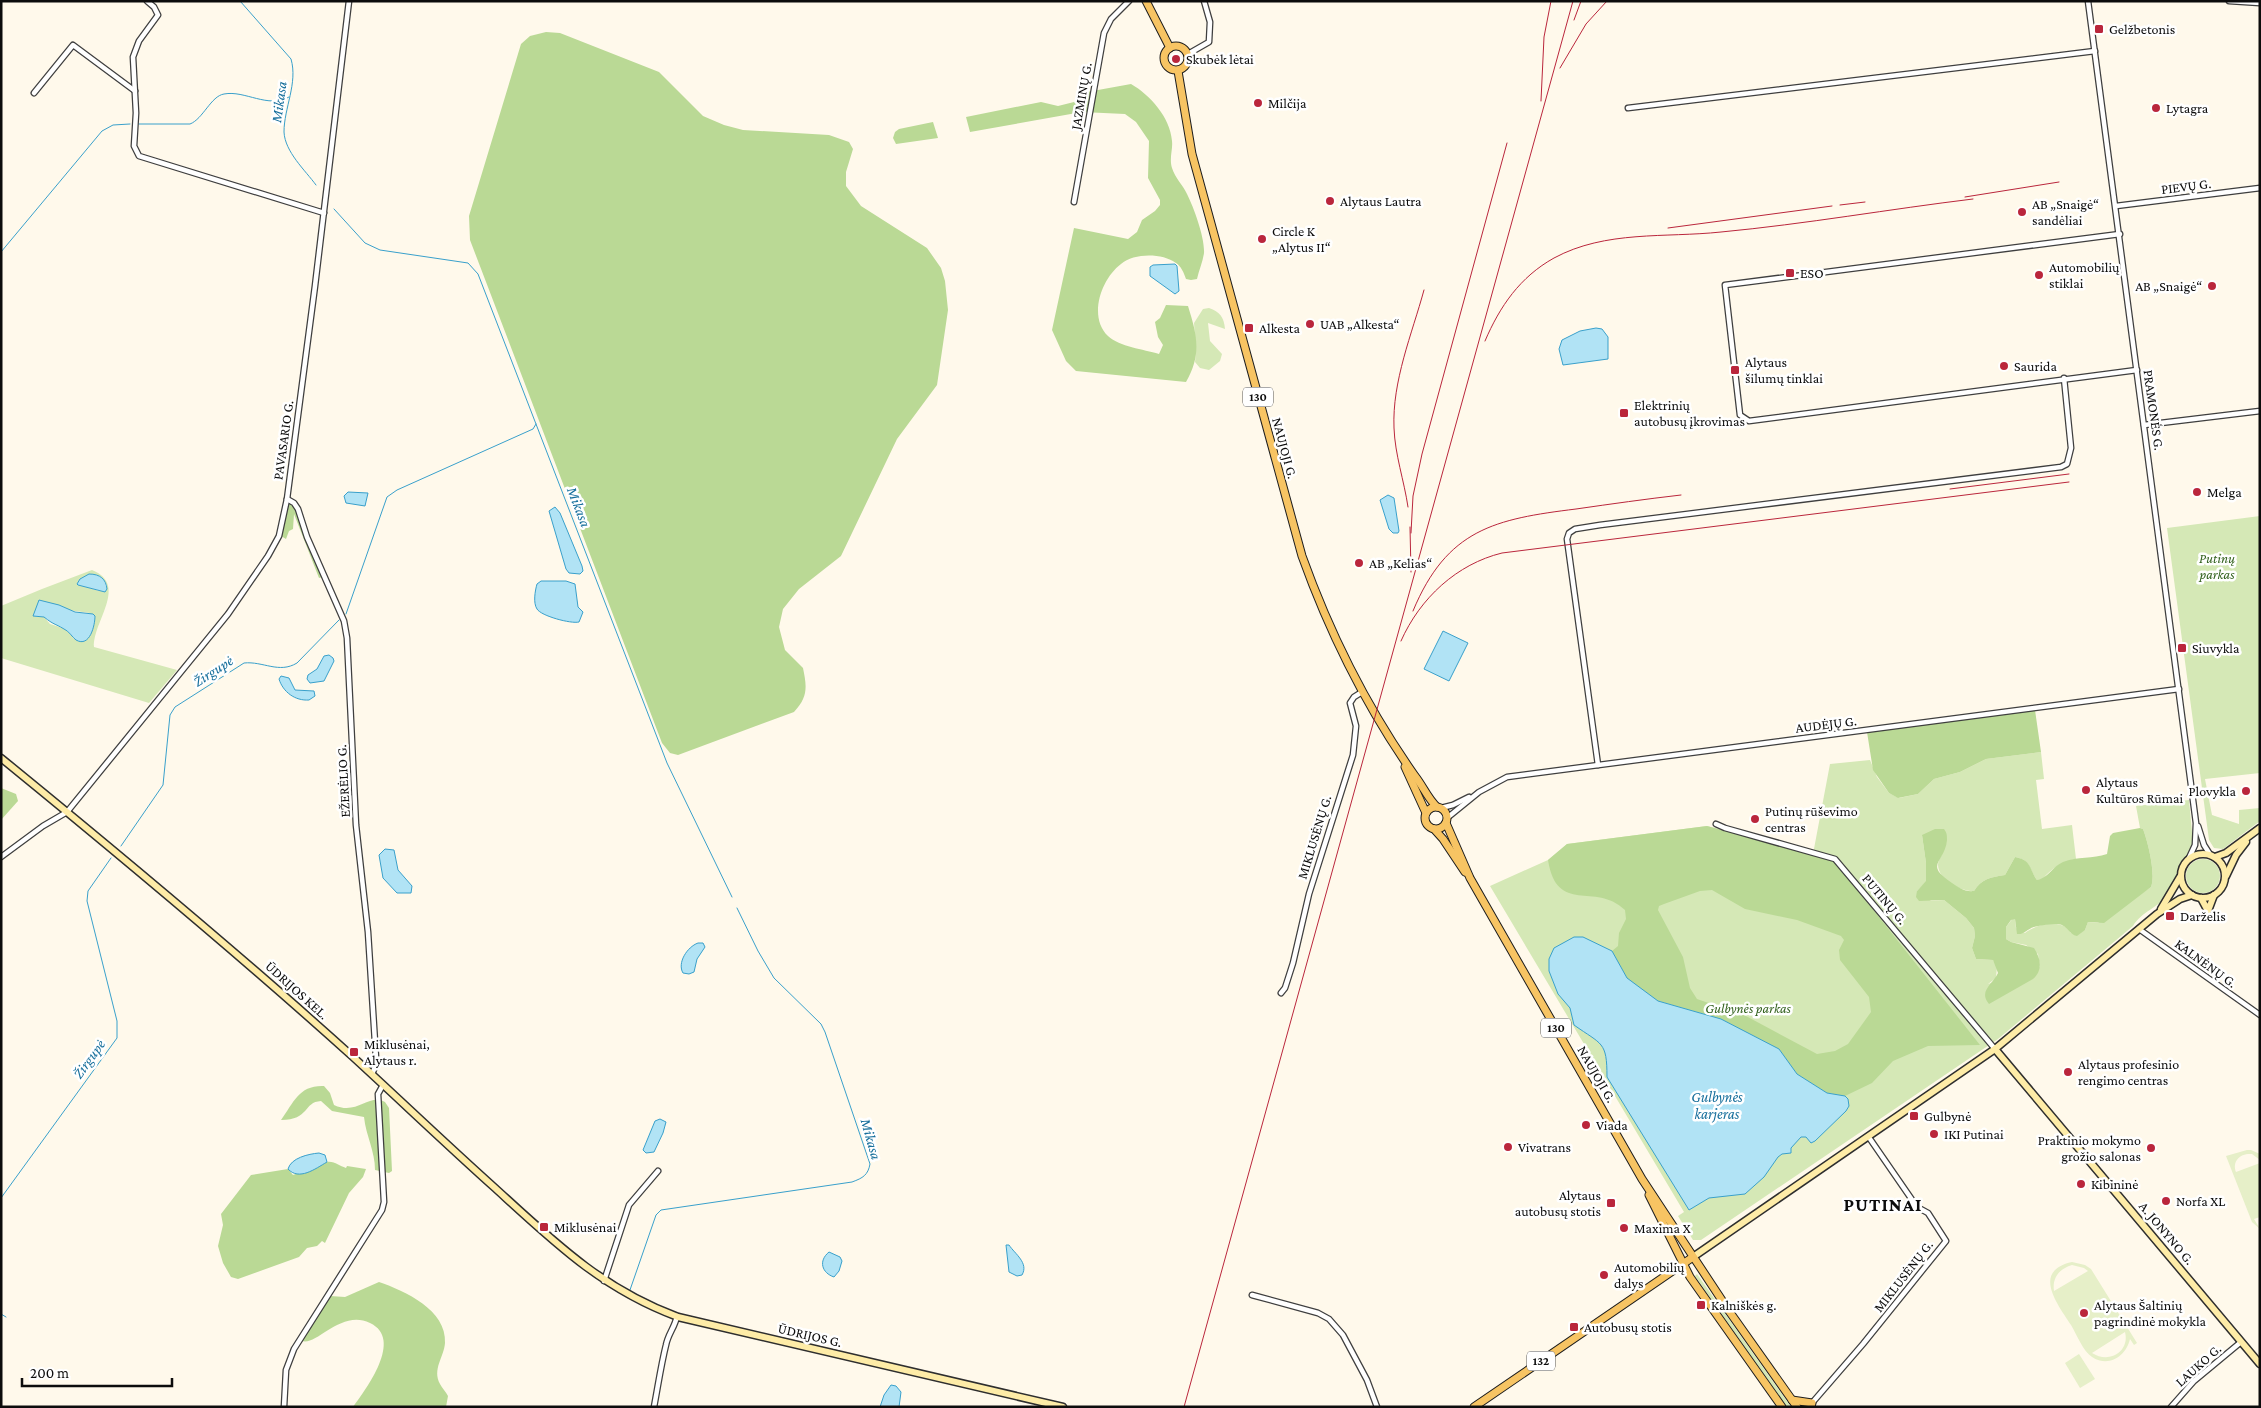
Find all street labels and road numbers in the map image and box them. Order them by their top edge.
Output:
street label: JAZMINŲ G. [1067,61,1095,133]
street label: PIEVŲ G. [2160,175,2212,197]
street label: PRAMONĖS G. [2140,369,2168,451]
road number: 130 [1243,388,1273,407]
street label: PAVASARIO G. [269,399,297,481]
street label: NAUJOJI G. [1269,416,1301,480]
street label: AUDĖJŲ G. [1794,712,1858,736]
street label: EŽERĖLIO G. [333,744,353,818]
street label: MIKLUSĖNŲ G. [1294,793,1334,881]
street label: PUTINŲ G. [1859,871,1911,927]
street label: KALNĖNŲ G. [2172,935,2240,991]
street label: ŪDRIJOS KEL. [262,958,332,1022]
road number: 130 [1541,1018,1571,1038]
street label: NAUJOJI G. [1574,1043,1620,1105]
street label: A. JONYNO G. [2136,1198,2198,1268]
street label: MIKLUSĖNŲ G. [1870,1237,1936,1315]
street label: ŪDRIJOS G. [776,1320,844,1350]
street label: LAUKO G. [2172,1340,2224,1390]
road number: 132 [1527,1352,1555,1370]

